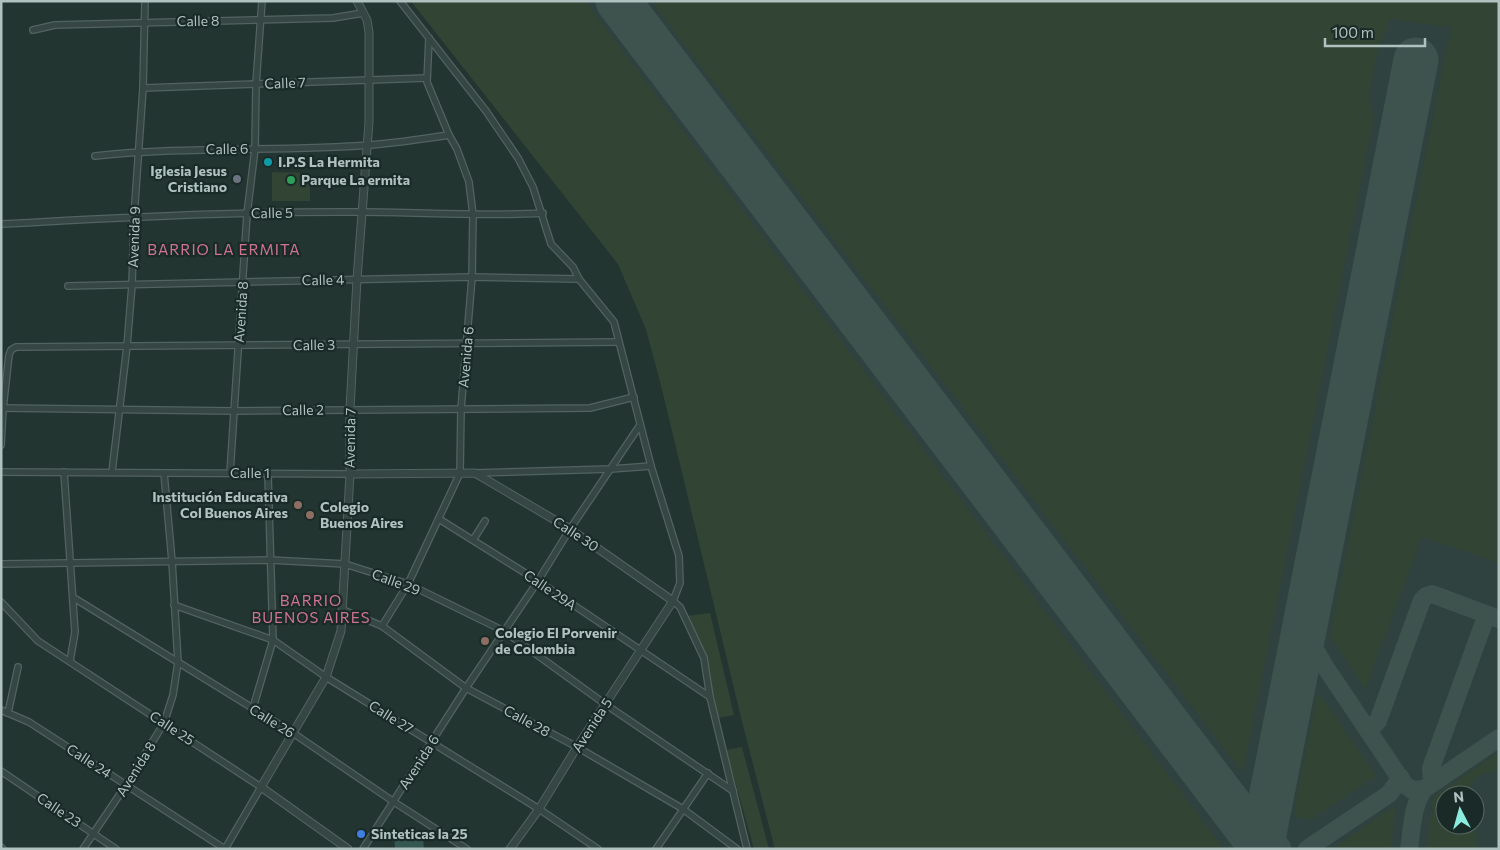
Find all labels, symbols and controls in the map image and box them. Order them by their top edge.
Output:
street label: Calle 8 [177,12,219,29]
scale bar [1325,15,1425,47]
text: 100 m [1332,23,1374,41]
street label: Calle 7 [264,73,306,92]
street label: Calle 6 [206,140,248,157]
place label: I.P.S La Hermita [278,153,380,170]
marker: I.P.S La Hermita [262,156,274,168]
place label: Iglesia Jesus Cristiano [150,162,227,195]
place label: Parque La ermita [301,171,410,188]
marker: Iglesia Jesus Cristiano [231,173,243,185]
marker: Parque La ermita [285,174,297,186]
street label: Calle 5 [251,204,293,221]
street label: Avenida 9 [124,206,143,268]
district label: BARRIO LA ERMITA [147,240,301,258]
street label: Calle 4 [302,271,345,288]
street label: Avenida 8 [230,281,251,343]
street label: Avenida 6 [454,326,477,388]
street label: Calle 3 [293,336,335,353]
street label: Calle 2 [282,401,324,418]
street label: Avenida 7 [340,408,359,468]
street label: Calle 1 [230,464,270,481]
place label: Institución Educativa Col Buenos Aires [152,488,288,521]
place label: Colegio Buenos Aires [320,498,404,531]
marker: Institución Educativa Col Buenos Aires [292,499,304,511]
marker: Colegio Buenos Aires [304,509,316,521]
street label: Calle 30 [550,513,602,555]
street label: Calle 29 [370,565,423,598]
street label: Calle 29A [521,566,580,614]
district label: BARRIO BUENOS AIRES [251,591,371,626]
place label: Colegio El Porvenir de Colombia [495,624,617,657]
marker: Colegio El Porvenir de Colombia [479,635,491,647]
street label: Avenida 5 [568,694,615,755]
street label: Calle 27 [366,696,417,737]
street label: Calle 26 [246,700,298,741]
street label: Calle 28 [501,701,553,740]
street label: Calle 25 [147,707,198,748]
street label: Avenida 6 [395,731,442,792]
street label: Avenida 8 [112,738,159,799]
street label: Calle 24 [64,740,115,782]
north arrow [1435,785,1485,835]
text: N [1452,788,1465,806]
street label: Calle 23 [34,789,85,831]
place label: Sinteticas la 25 [371,825,468,842]
marker: Sinteticas la 25 [355,828,367,840]

